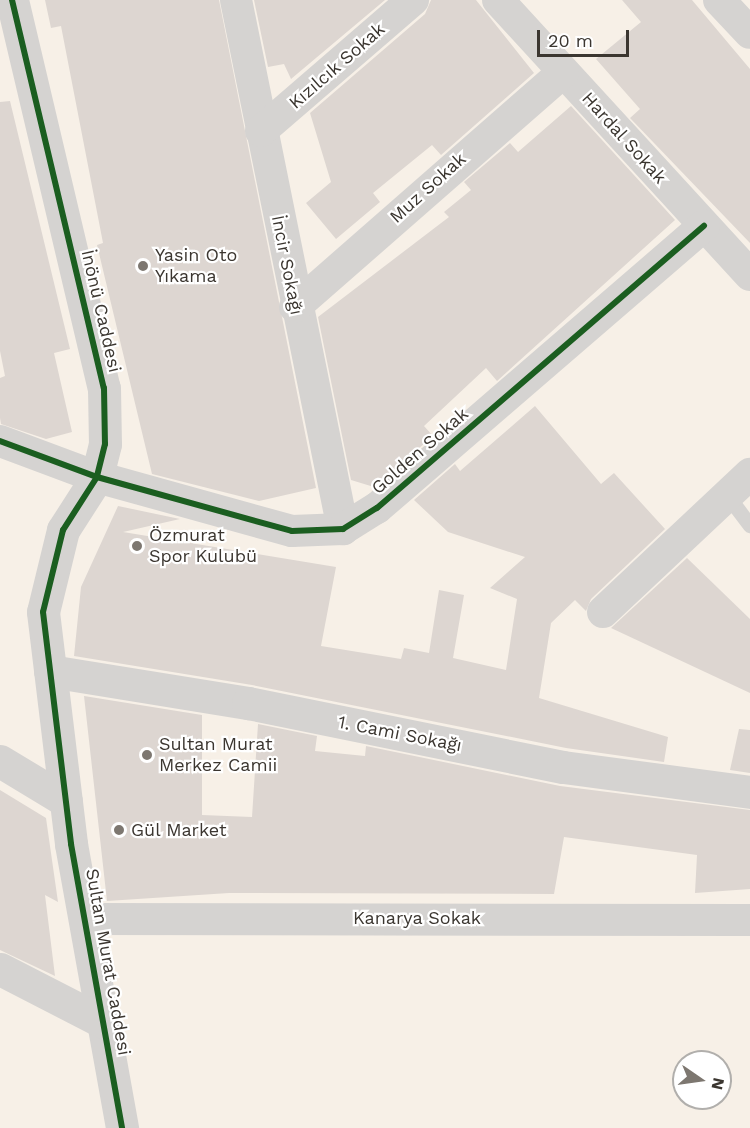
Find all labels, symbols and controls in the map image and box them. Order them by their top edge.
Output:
street label: Kızılcık Sokak [284,18,390,114]
scale bar [540,18,632,56]
text: 20 m [548,30,593,51]
street label: Hardal Sokak [577,88,671,188]
street label: Muz Sokak [386,148,470,228]
street label: İncir Sokağı [267,213,307,317]
place label: Yasin Oto Yıkama [155,245,237,288]
street label: İnönü Caddesi [76,248,126,374]
marker: Yasin Oto Yıkama [136,259,150,273]
street label: Golden Sokak [367,403,473,499]
place label: Özmurat Spor Kulubü [149,525,257,568]
marker: Özmurat Spor Kulubü [130,539,144,553]
street label: 1. Cami Sokağı [336,711,464,757]
place label: Sultan Murat Merkez Camii [159,734,277,777]
marker: Sultan Murat Merkez Camii [140,748,154,762]
place label: Gül Market [131,819,227,841]
marker: Gül Market [112,823,126,837]
street label: Sultan Murat Caddesi [81,867,135,1057]
street label: Kanarya Sokak [353,907,481,929]
north arrow [672,1050,732,1110]
text: N [707,1076,729,1092]

